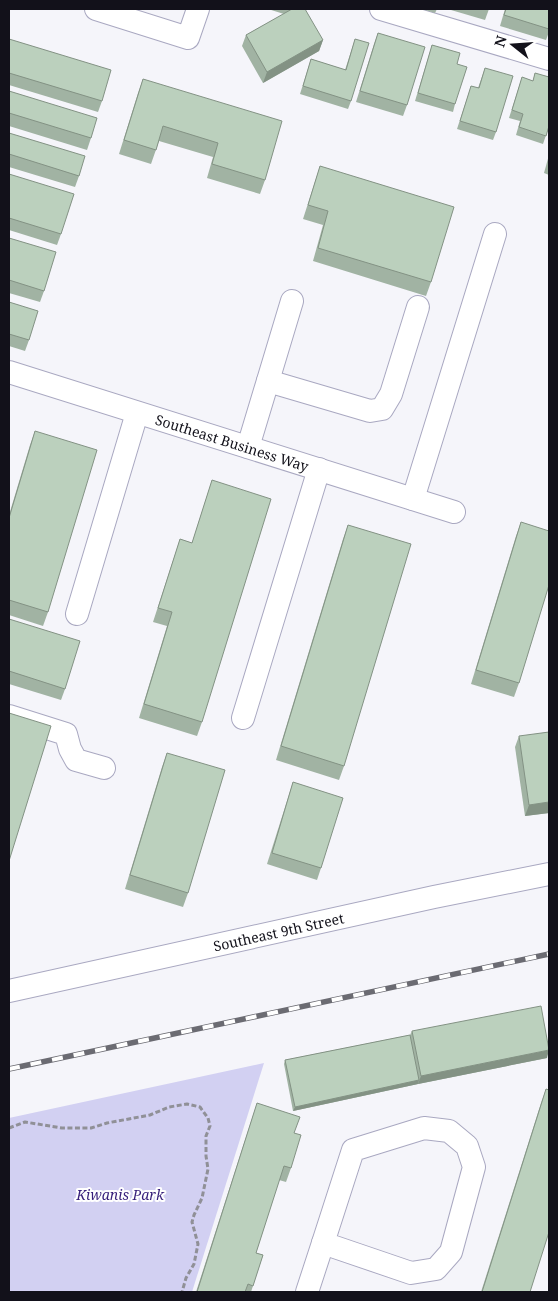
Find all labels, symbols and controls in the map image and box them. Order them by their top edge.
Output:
north arrow [488,20,538,70]
text: N [489,33,511,49]
street label: Southeast Business Way [153,409,311,475]
street label: Southeast 9th Street [211,908,346,955]
park label: Kiwanis Park [75,1185,165,1204]

